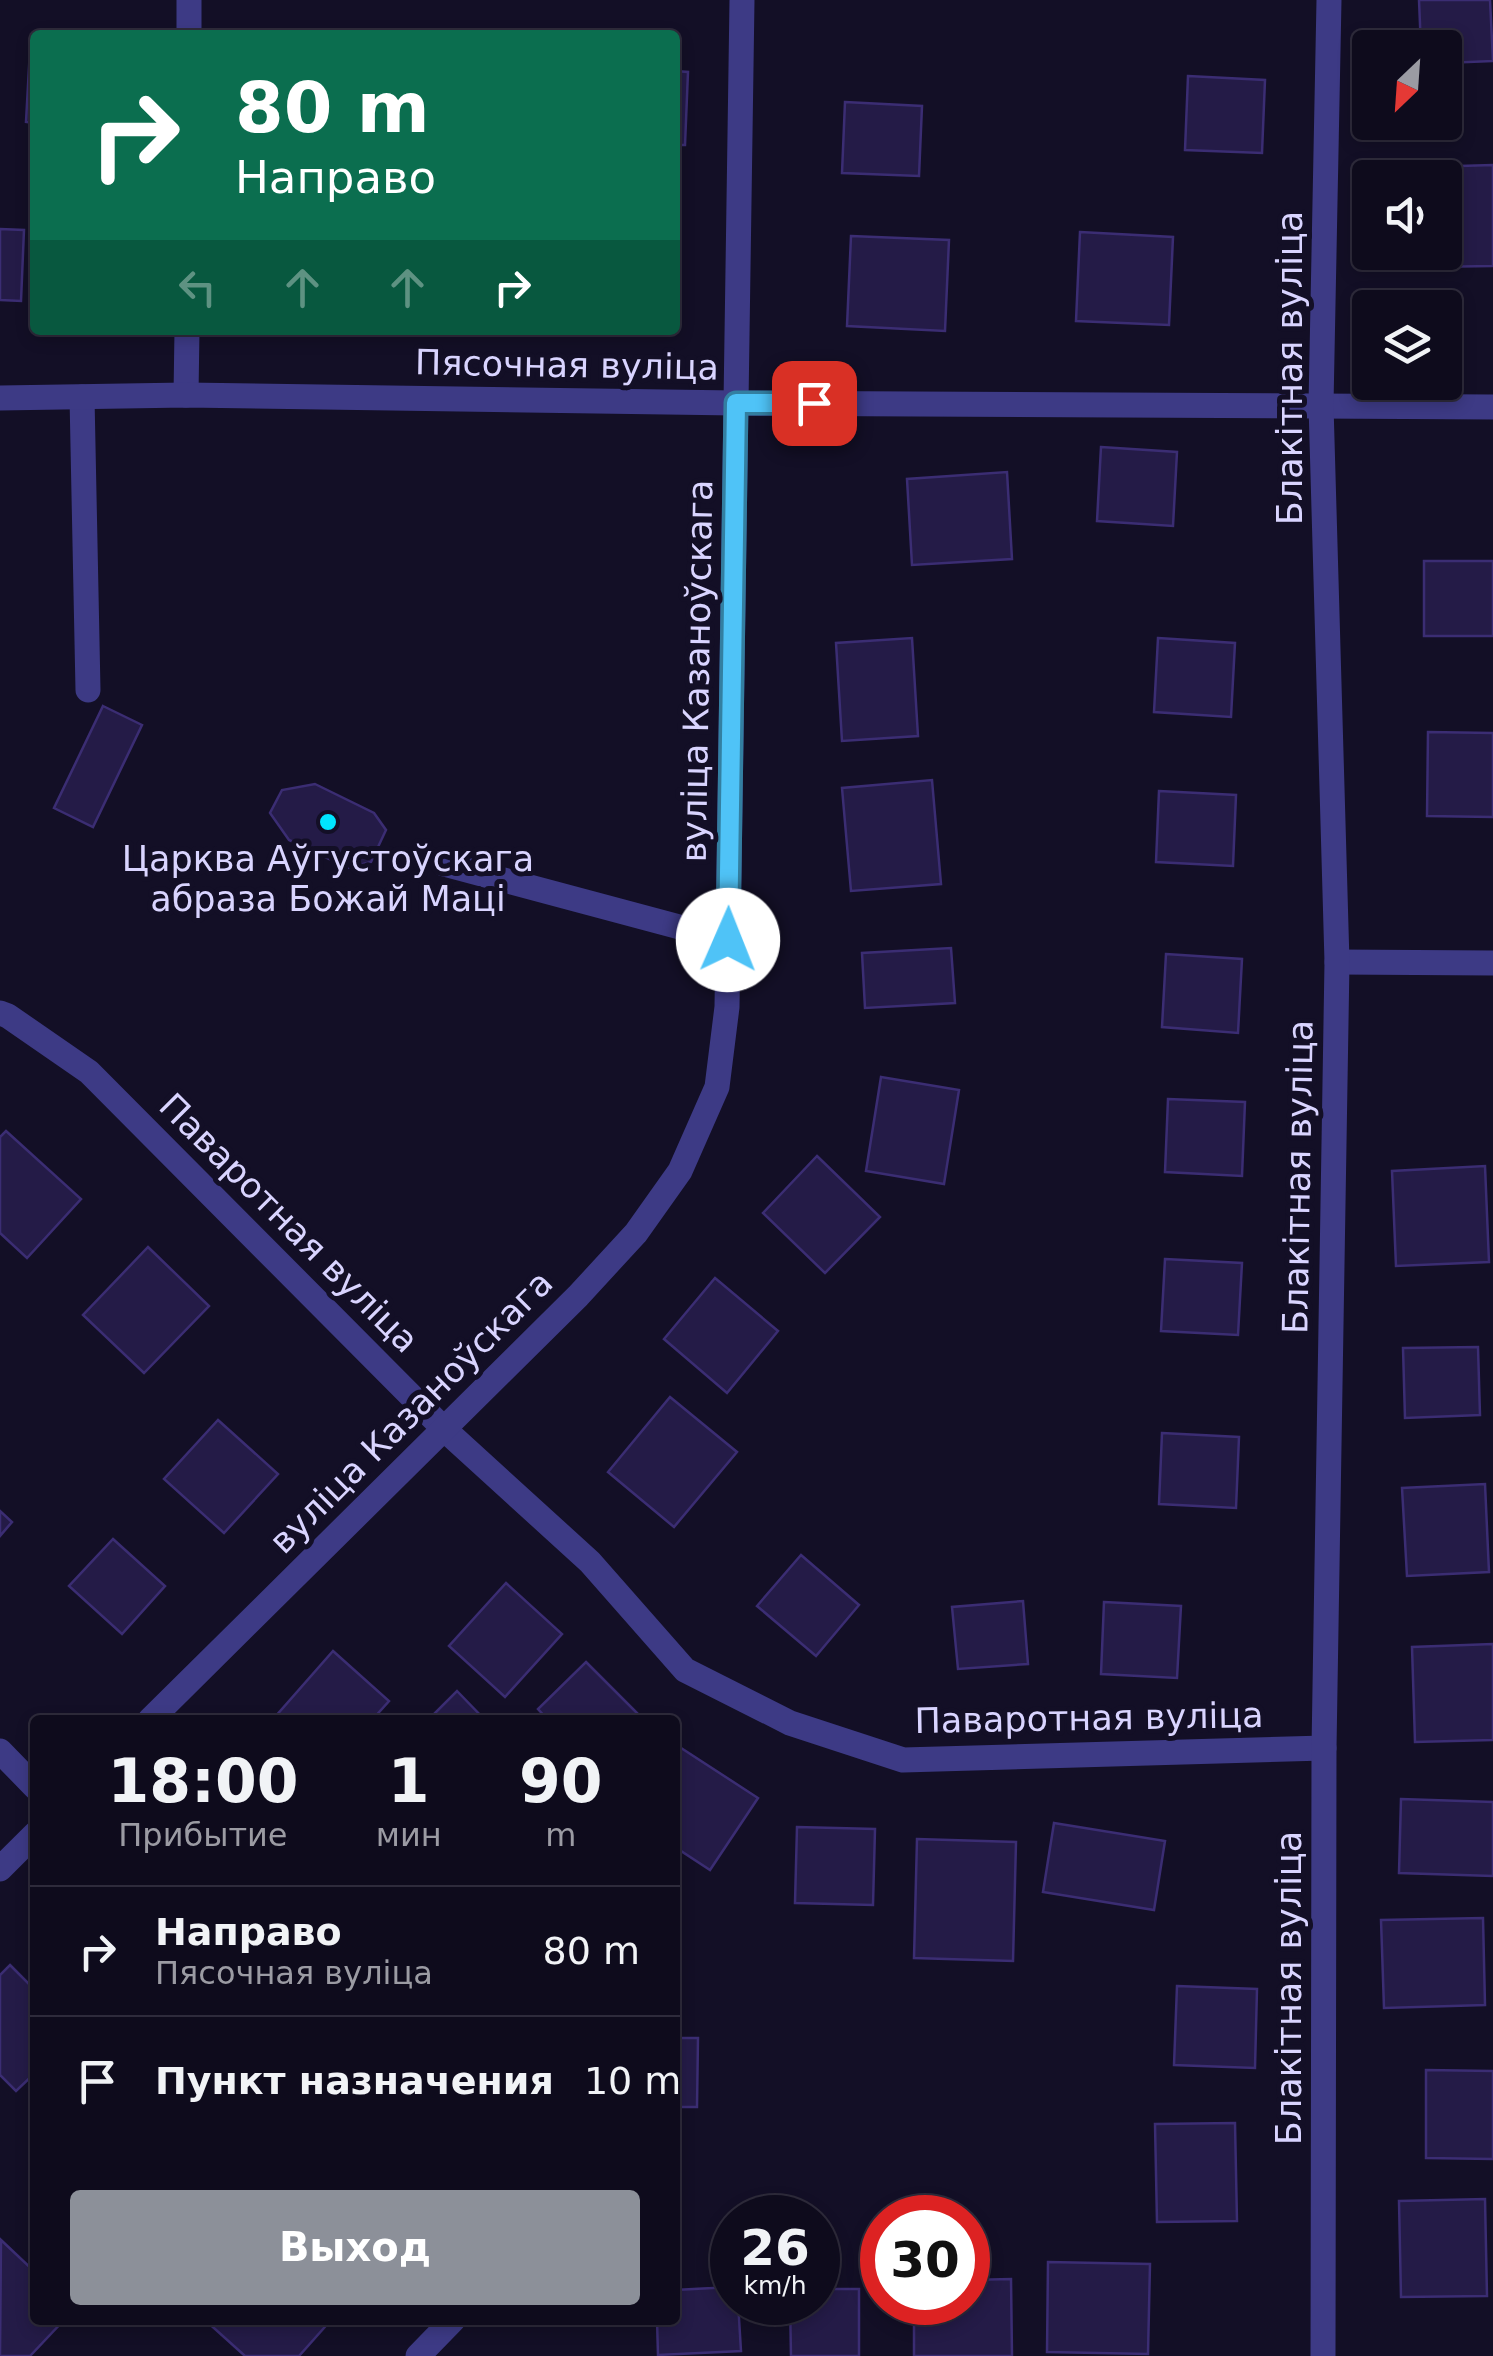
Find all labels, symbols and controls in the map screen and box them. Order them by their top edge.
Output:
north arrow [1352,30,1462,140]
map controls [1352,30,1462,400]
text: 80 m [235,67,430,149]
icon: right [70,70,200,200]
text: Направо [235,151,436,204]
button: sound [1352,160,1462,270]
street label: Блакітная вуліца [1270,211,1310,525]
icon: left [170,260,225,315]
icon: ahead [275,260,330,315]
icon: ahead [380,260,435,315]
icon: right [485,260,540,315]
button: layers [1352,290,1462,400]
street label: Пясочная вуліца [415,342,719,388]
pin [772,361,857,446]
icon: arrive [787,376,842,431]
street label: вуліца Казаноўскага [674,479,720,863]
marker: Царква Аўгустоўскага абраза Божай Маці [317,811,339,833]
place label: Царква Аўгустоўскага абраза Божай Маці [122,839,534,919]
position arrow [676,888,780,992]
street label: Блакітная вуліца [1275,1020,1321,1334]
street label: Паваротная вуліца [151,1085,427,1361]
street label: вуліца Казаноўскага [261,1262,561,1562]
street label: Паваротная вуліца [914,1695,1264,1741]
text: 18:00 [107,1746,298,1816]
text: 1 [388,1746,430,1816]
text: 90 [519,1746,603,1816]
text: Прибытие [118,1816,288,1854]
text: мин [376,1816,442,1854]
text: m [545,1816,576,1854]
street label: Блакітная вуліца [1269,1831,1309,2145]
text: Направо [155,1910,342,1954]
icon: right [70,1924,125,1979]
text: 80 m [543,1929,640,1973]
text: Пясочная вуліца [155,1954,433,1992]
icon: arrive [70,2054,125,2109]
text: Пункт назначения [155,2059,554,2103]
text: 10 m [584,2059,681,2103]
button: Выход [70,2190,640,2305]
speed limit sign: 30 [860,2195,990,2325]
text: 26 [740,2219,810,2277]
text: km/h [743,2271,807,2300]

